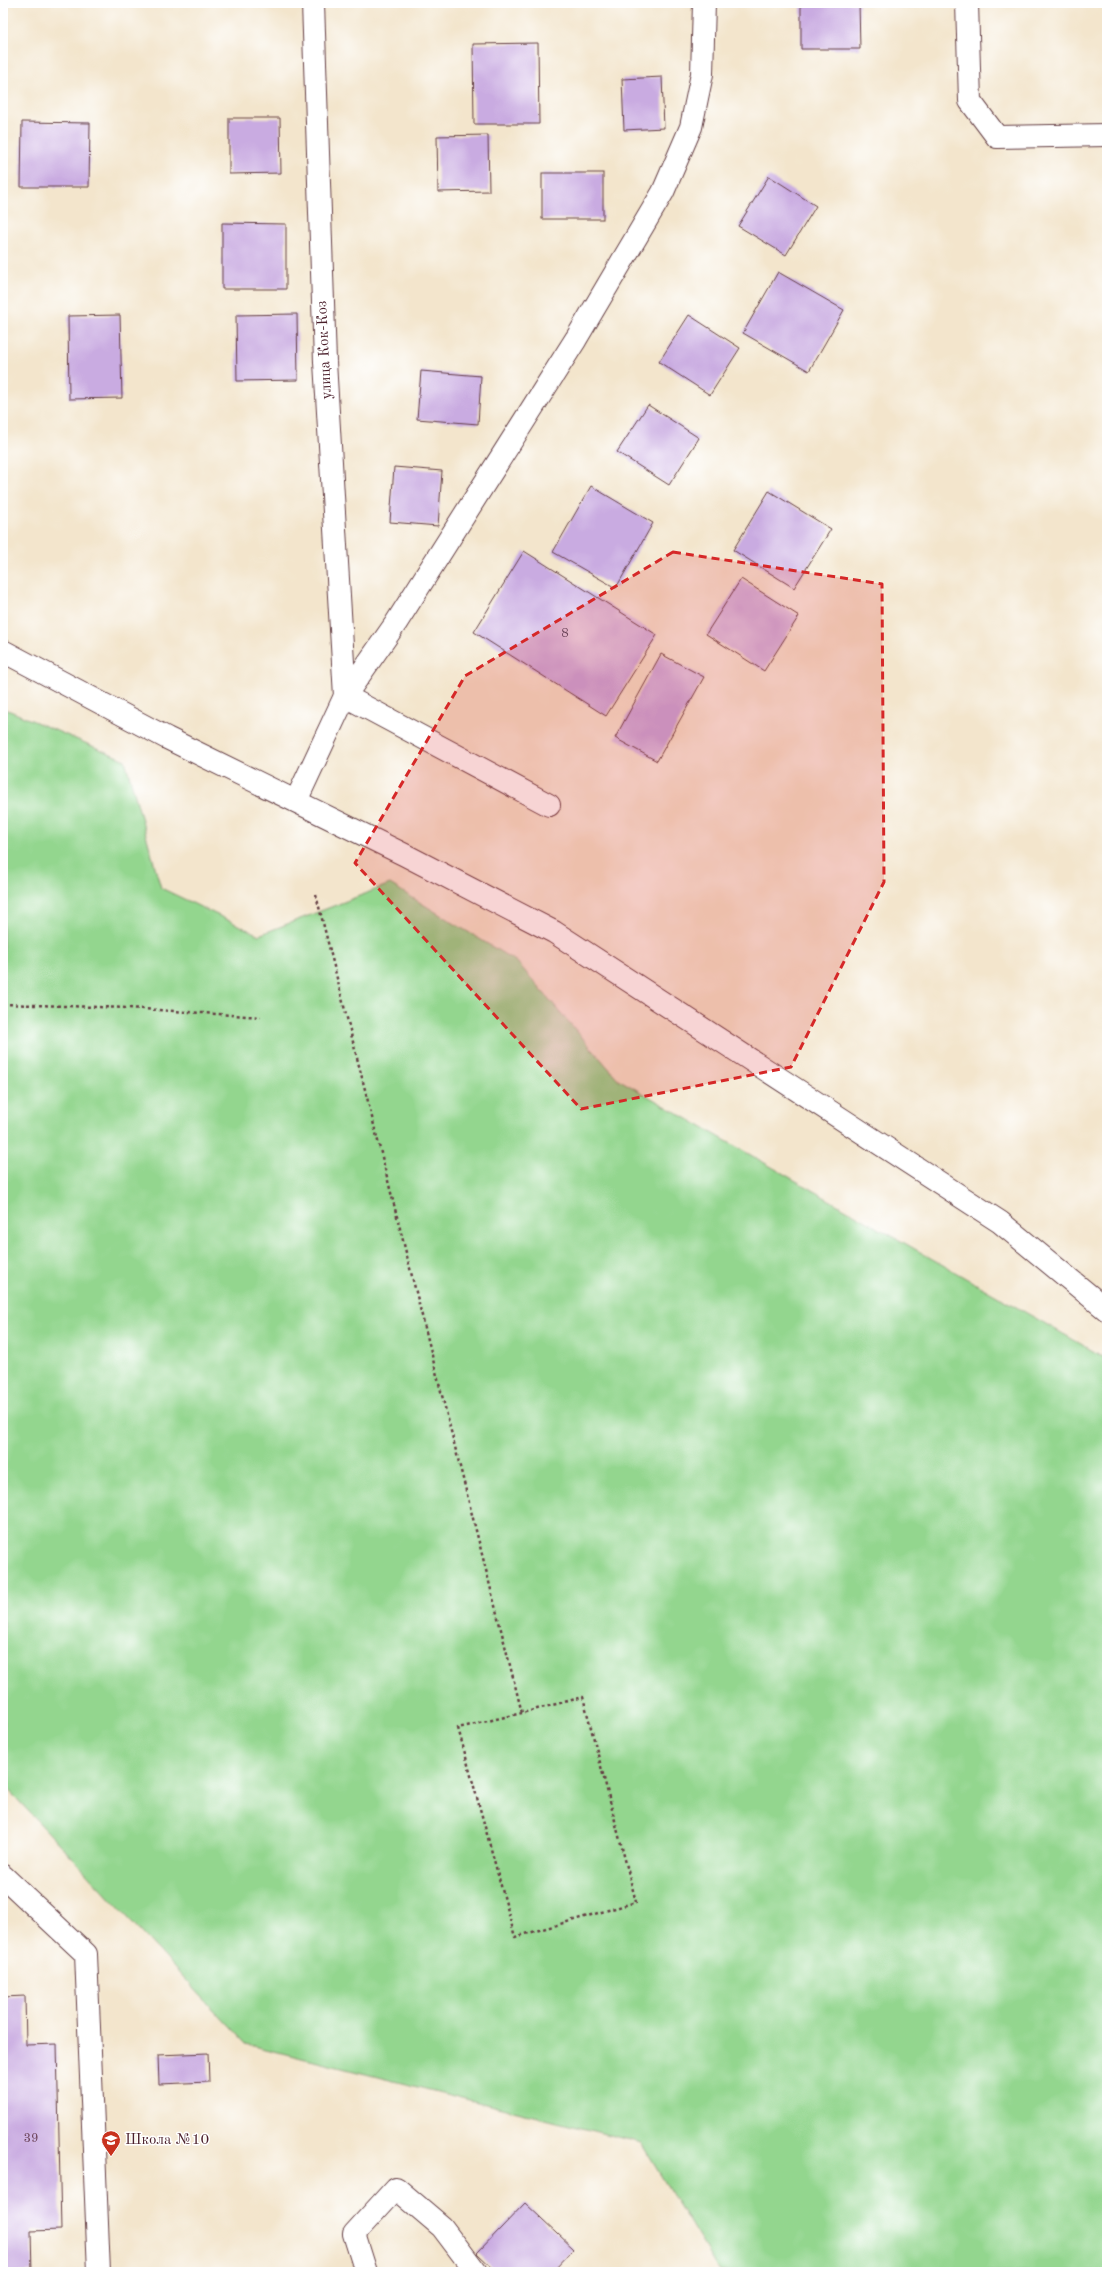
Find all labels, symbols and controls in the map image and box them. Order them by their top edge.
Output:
street label: улица Кок-Коз [315,300,335,400]
house number: 8 [561,627,569,640]
school or university icon: Школа №10 [100,2129,122,2157]
house number: 39 [23,2132,39,2145]
place label: Школа №10 [125,2133,209,2148]

